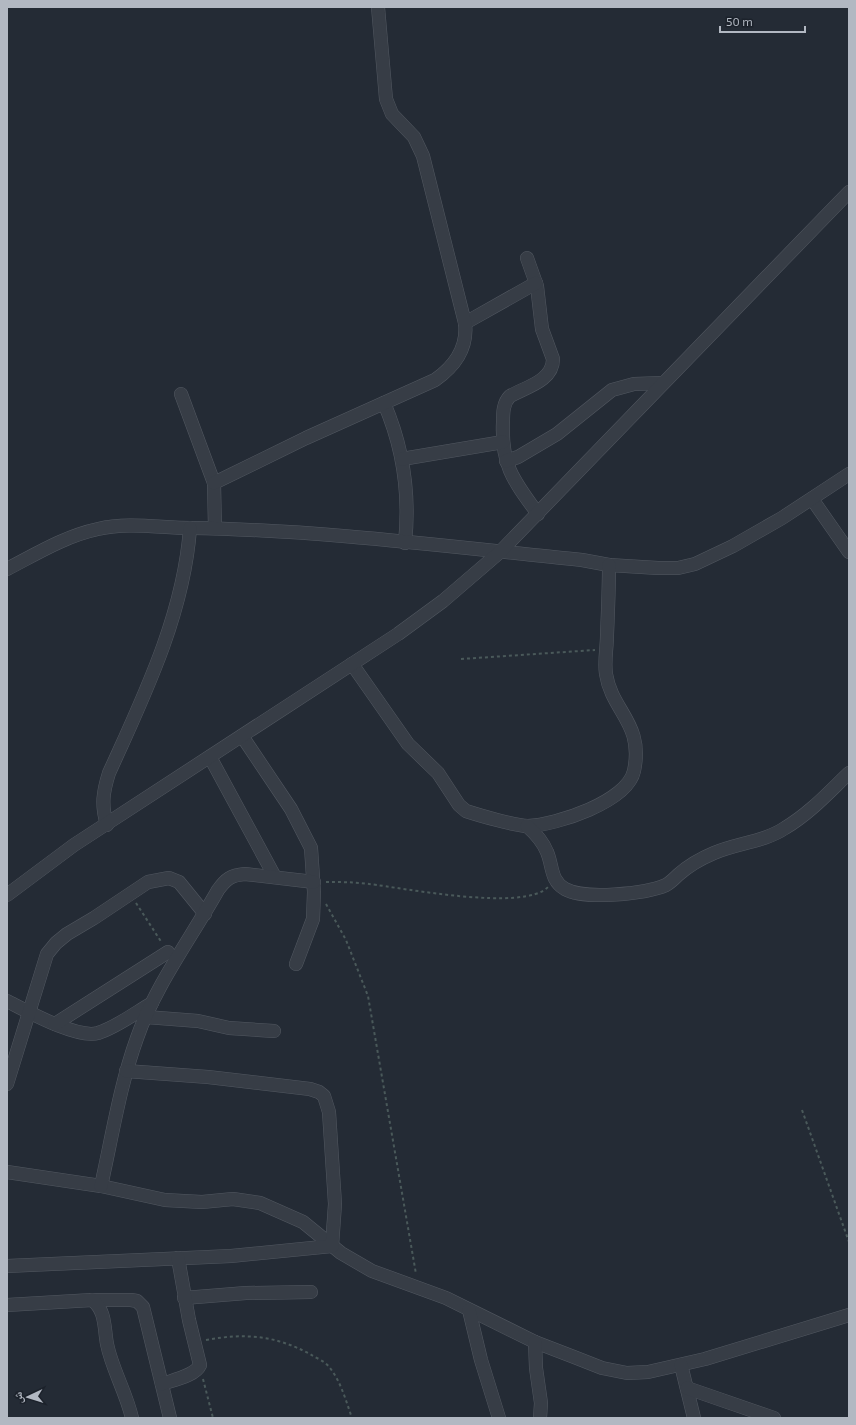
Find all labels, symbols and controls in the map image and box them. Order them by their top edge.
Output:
scale bar [720,8,805,34]
text: 50 m [726,14,753,28]
north arrow [8,1377,48,1417]
text: ش [11,1391,26,1404]

